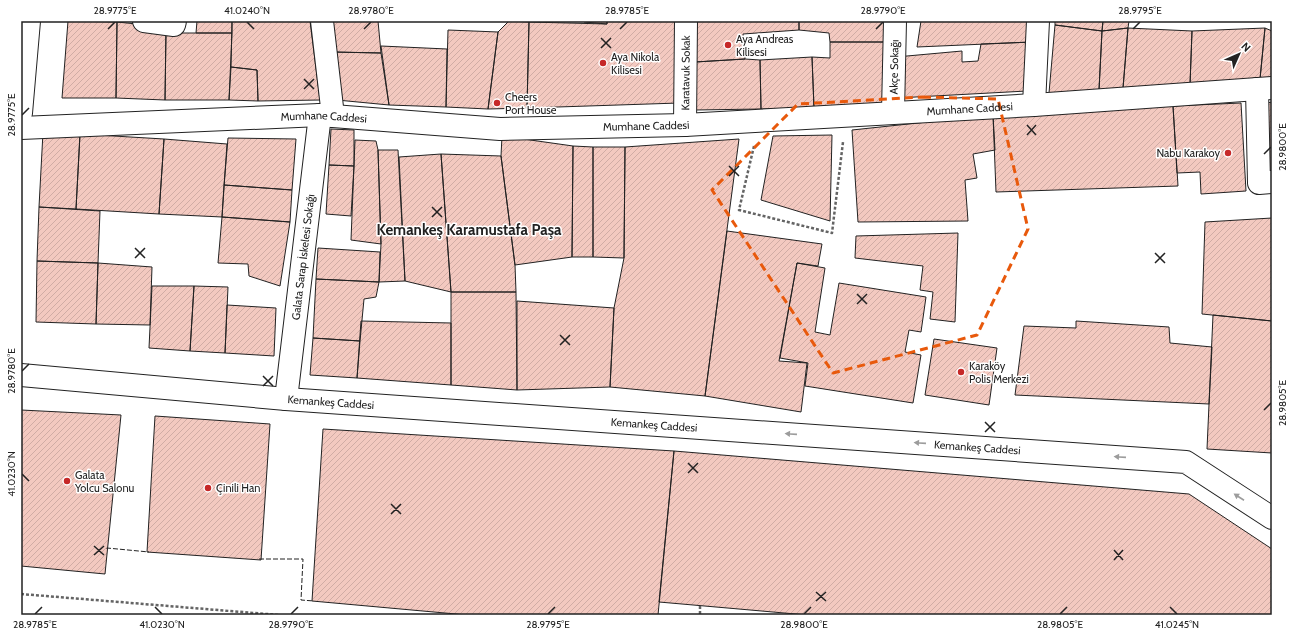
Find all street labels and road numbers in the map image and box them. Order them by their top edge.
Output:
street label: Karatavuk Sokak [678,35,693,111]
street label: Akçe Sokağı [886,39,902,95]
street label: Mumhane Caddesi [926,99,1013,118]
street label: Mumhane Caddesi [280,108,367,126]
street label: Mumhane Caddesi [603,118,690,134]
street label: Galata Sarap İskelesi Sokağı [289,193,317,321]
street label: Kemankeş Caddesi [287,392,375,412]
street label: Kemankeş Caddesi [610,415,698,435]
street label: Kemankeş Caddesi [933,437,1021,457]

